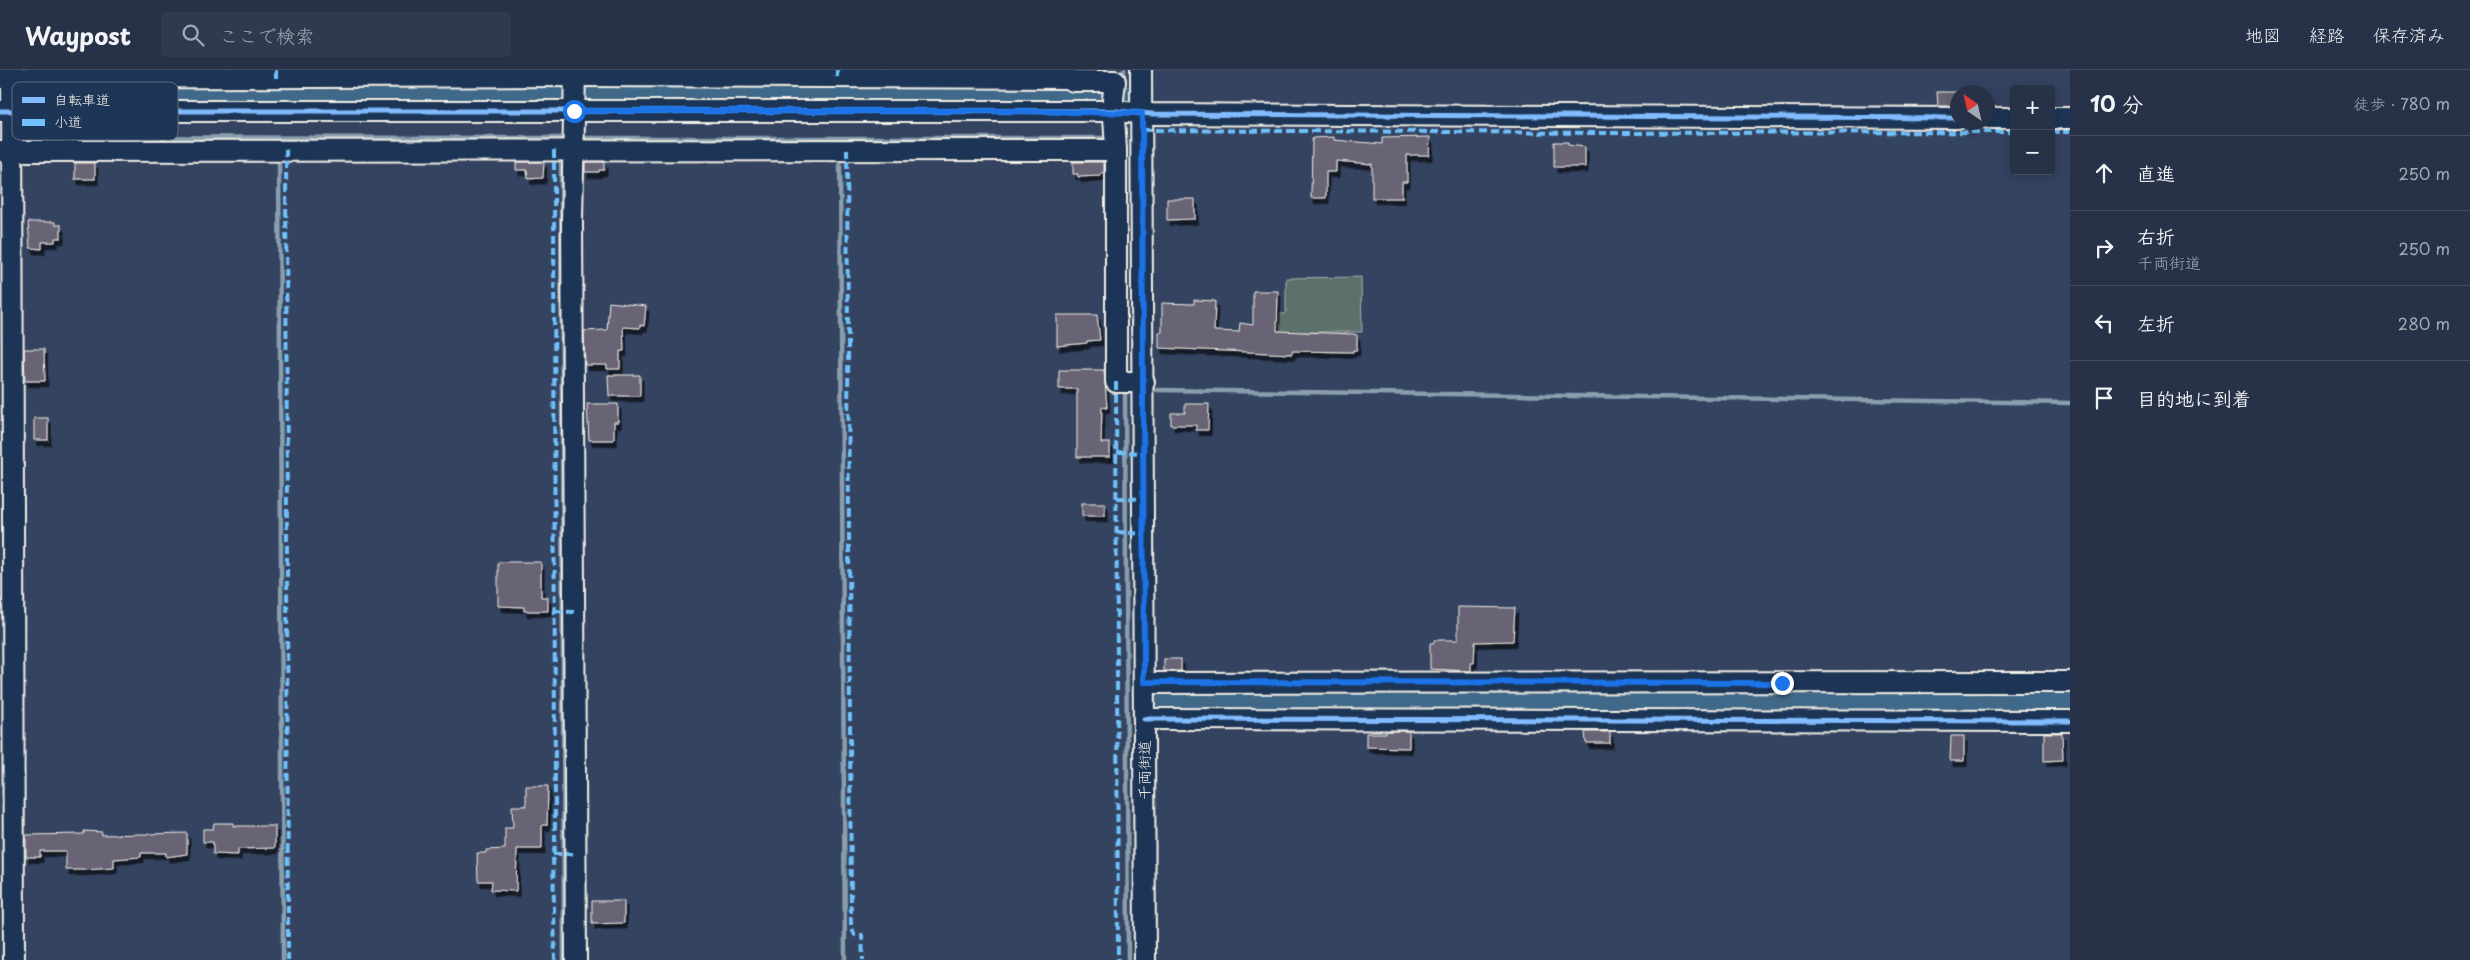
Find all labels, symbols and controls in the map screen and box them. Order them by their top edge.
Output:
search box [161,12,511,57]
text: Waypost [25,17,131,53]
icon: search [179,21,207,49]
text: ここで検索 [219,21,314,49]
text: 地図 [2245,21,2281,48]
text: 経路 [2309,21,2345,48]
text: 保存済み [2373,21,2445,48]
legend [12,82,178,140]
north arrow [1950,85,1995,130]
map controls [2010,85,2055,175]
button: + [2010,85,2055,130]
text: 10 分 [2090,87,2143,119]
text: 自転車道 [54,89,110,110]
text: 徒歩 · 780 m [2354,91,2450,115]
route start [563,100,586,123]
text: 小道 [54,111,82,132]
button: − [2010,130,2055,175]
icon: ahead [2090,159,2118,187]
text: 直進 [2137,159,2175,187]
text: 250 m [2399,161,2450,185]
text: 右折 [2137,222,2175,250]
icon: right [2090,234,2118,262]
text: 250 m [2399,236,2450,260]
text: 千両街道 [2137,250,2201,274]
icon: left [2090,309,2118,337]
text: 左折 [2137,309,2175,337]
text: 280 m [2398,311,2450,335]
icon: arrive [2090,384,2118,412]
text: 目的地に到着 [2137,384,2251,412]
route end [1771,672,1794,695]
street label: 千両街道 [1132,740,1155,800]

